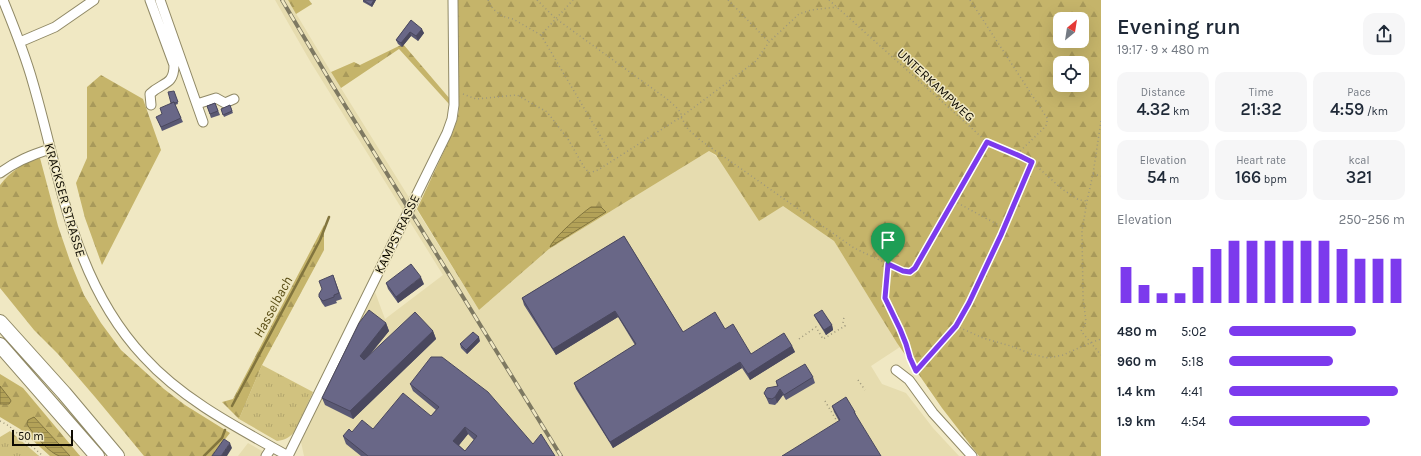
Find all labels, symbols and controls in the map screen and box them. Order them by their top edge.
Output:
north arrow [1053,12,1089,48]
map controls [1053,12,1089,92]
button: share [1363,13,1405,55]
text: Evening run [1117,14,1241,40]
text: 19:17 · 9 × 480 m [1117,42,1209,57]
street label: UNTERKAMPWEG [894,45,978,125]
button: locate [1053,56,1089,92]
text: Distance [1141,86,1185,99]
text: Time [1249,86,1273,99]
text: Pace [1347,86,1371,99]
text: 4.32 [1136,99,1170,119]
text: 21:32 [1240,99,1282,119]
text: 4:59 [1330,99,1364,119]
text: km [1170,105,1190,118]
text: /km [1364,105,1388,118]
street label: KRACKSER STRASSE [41,141,89,259]
text: Elevation [1140,154,1186,167]
text: Heart rate [1236,154,1286,167]
text: kcal [1348,154,1370,167]
text: 54 [1147,167,1166,187]
text: 166 [1235,167,1261,187]
text: 321 [1346,167,1372,187]
text: m [1166,173,1179,186]
text: bpm [1261,173,1287,186]
street label: KAMPSTRASSE [371,192,423,276]
text: Elevation [1117,212,1172,227]
text: 250–256 m [1339,212,1405,227]
pin [871,223,905,264]
icon: arrive [877,229,899,251]
water label: Hasselbach [250,273,296,341]
text: 480 m [1117,324,1157,339]
text: 5:02 [1181,324,1207,339]
text: 960 m [1117,354,1157,369]
text: 5:18 [1181,354,1204,369]
text: 1.4 km [1117,384,1155,399]
text: 4:41 [1181,384,1203,399]
text: 1.9 km [1117,414,1156,429]
text: 4:54 [1181,414,1206,429]
scale bar [12,428,73,447]
text: 50 m [18,430,44,443]

